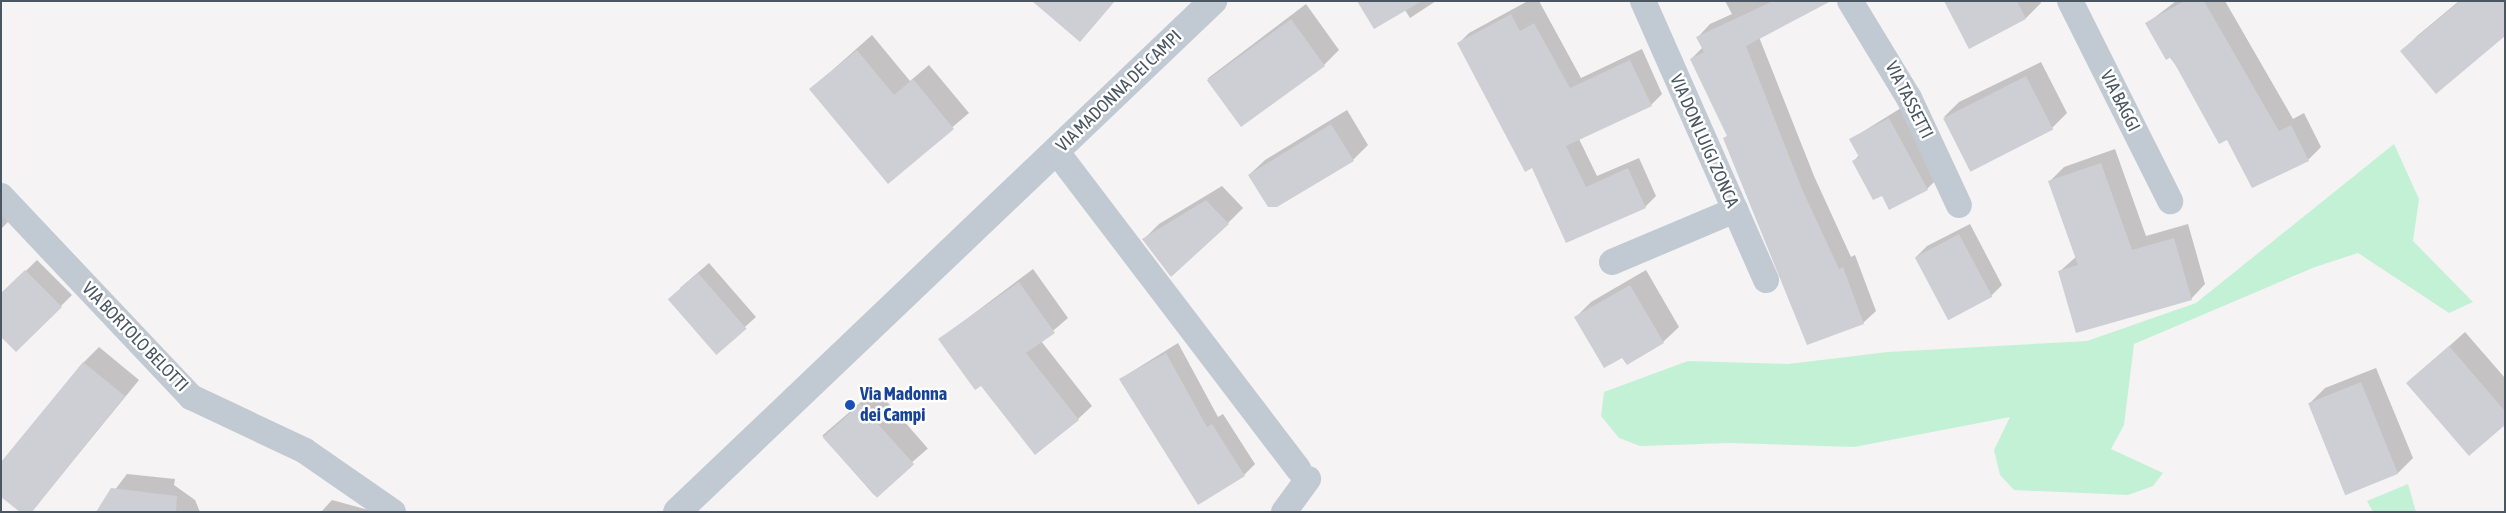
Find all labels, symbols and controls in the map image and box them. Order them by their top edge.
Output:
street label: VIA MADONNA DEI CAMPI [1052,26,1186,156]
street label: VIA TASSETTI [1880,58,1938,142]
street label: VIA BAGGI [2095,67,2145,135]
street label: VIA DON LUIGI ZONCA [1665,71,1743,211]
street label: VIA BORTOLO BELOTTI [77,278,193,396]
place label: Via Madonna dei Campi [860,384,947,426]
marker: Via Madonna dei Campi [844,399,856,411]

